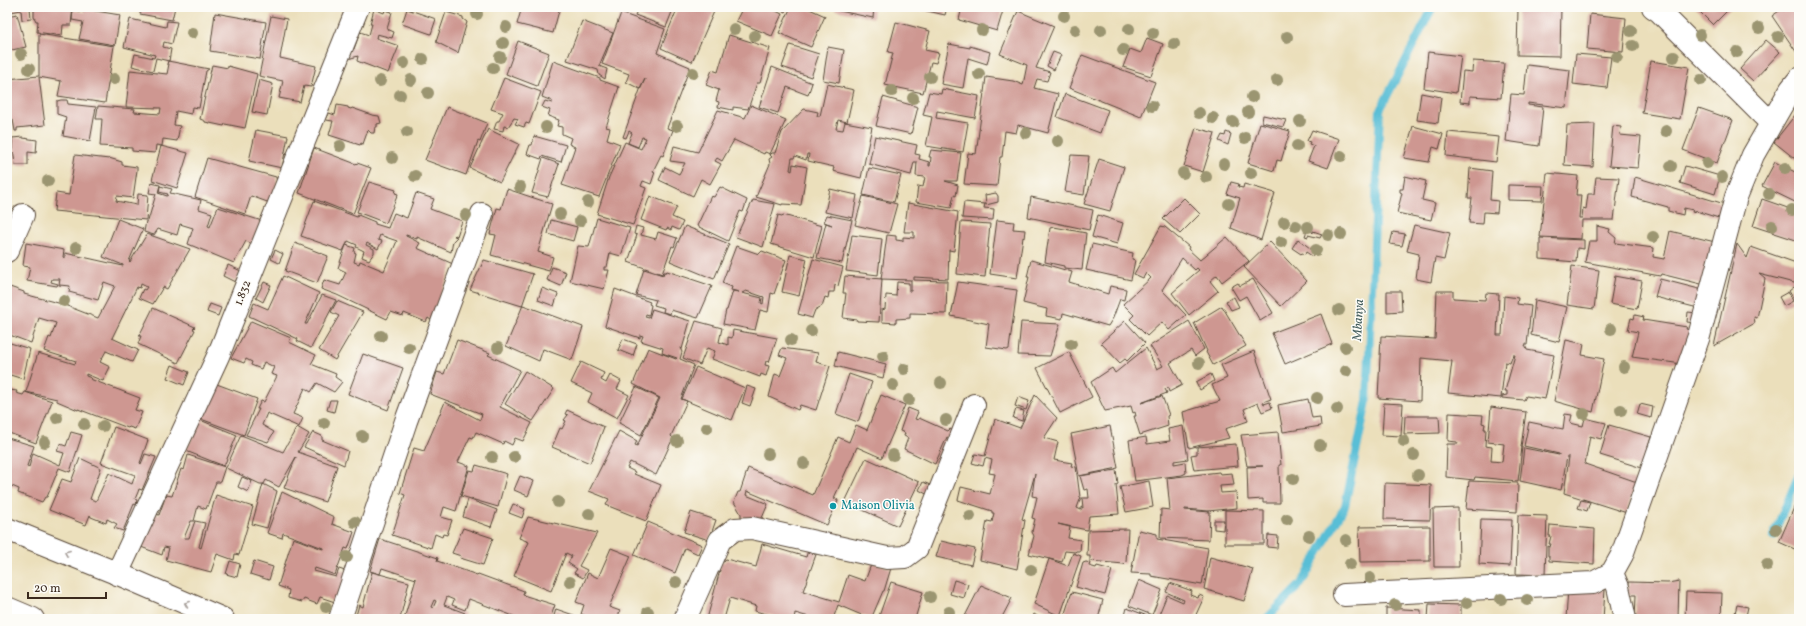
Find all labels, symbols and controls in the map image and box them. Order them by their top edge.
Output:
street label: 1.832 [231,278,255,308]
water label: Mbanya [1349,299,1369,342]
place label: Maison Olivia [841,498,915,514]
marker: Maison Olivia [828,501,838,511]
one-way arrow [63,550,70,558]
scale bar [28,574,106,600]
text: 20 m [34,581,61,597]
one-way arrow [183,600,190,608]

